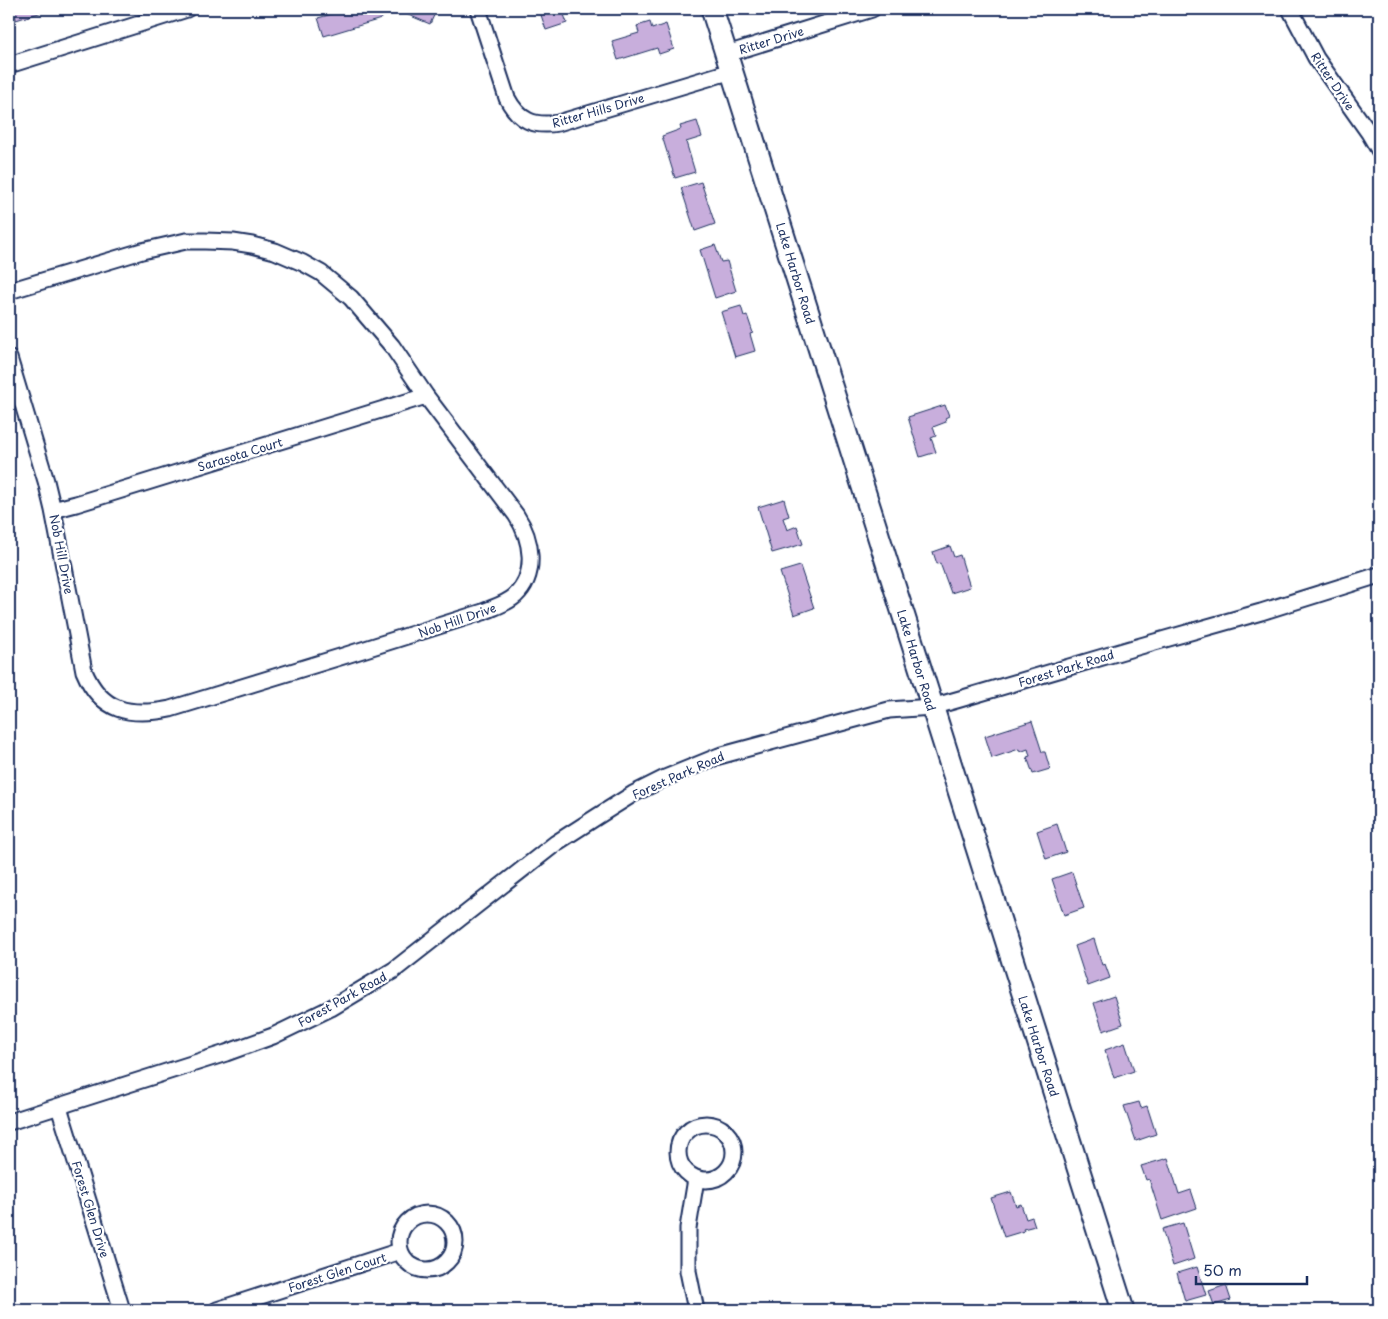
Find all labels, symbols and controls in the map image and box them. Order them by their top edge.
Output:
street label: Ritter Drive [736,22,806,58]
street label: Ritter Drive [1307,48,1359,114]
street label: Ritter Hills Drive [550,88,646,132]
street label: Lake Harbor Road [772,220,820,326]
street label: Sarasota Court [195,432,285,475]
street label: Nob Hill Drive [45,513,79,595]
street label: Nob Hill Drive [416,598,498,642]
street label: Lake Harbor Road [893,607,941,713]
street label: Forest Park Road [1016,645,1116,691]
street label: Forest Park Road [629,747,727,803]
street label: Forest Park Road [294,967,390,1031]
street label: Lake Harbor Road [1014,993,1064,1099]
street label: Forest Glen Drive [68,1158,114,1260]
street label: Forest Glen Court [286,1248,388,1296]
scale bar [1196,1254,1307,1286]
text: 50 m [1203,1258,1242,1281]

